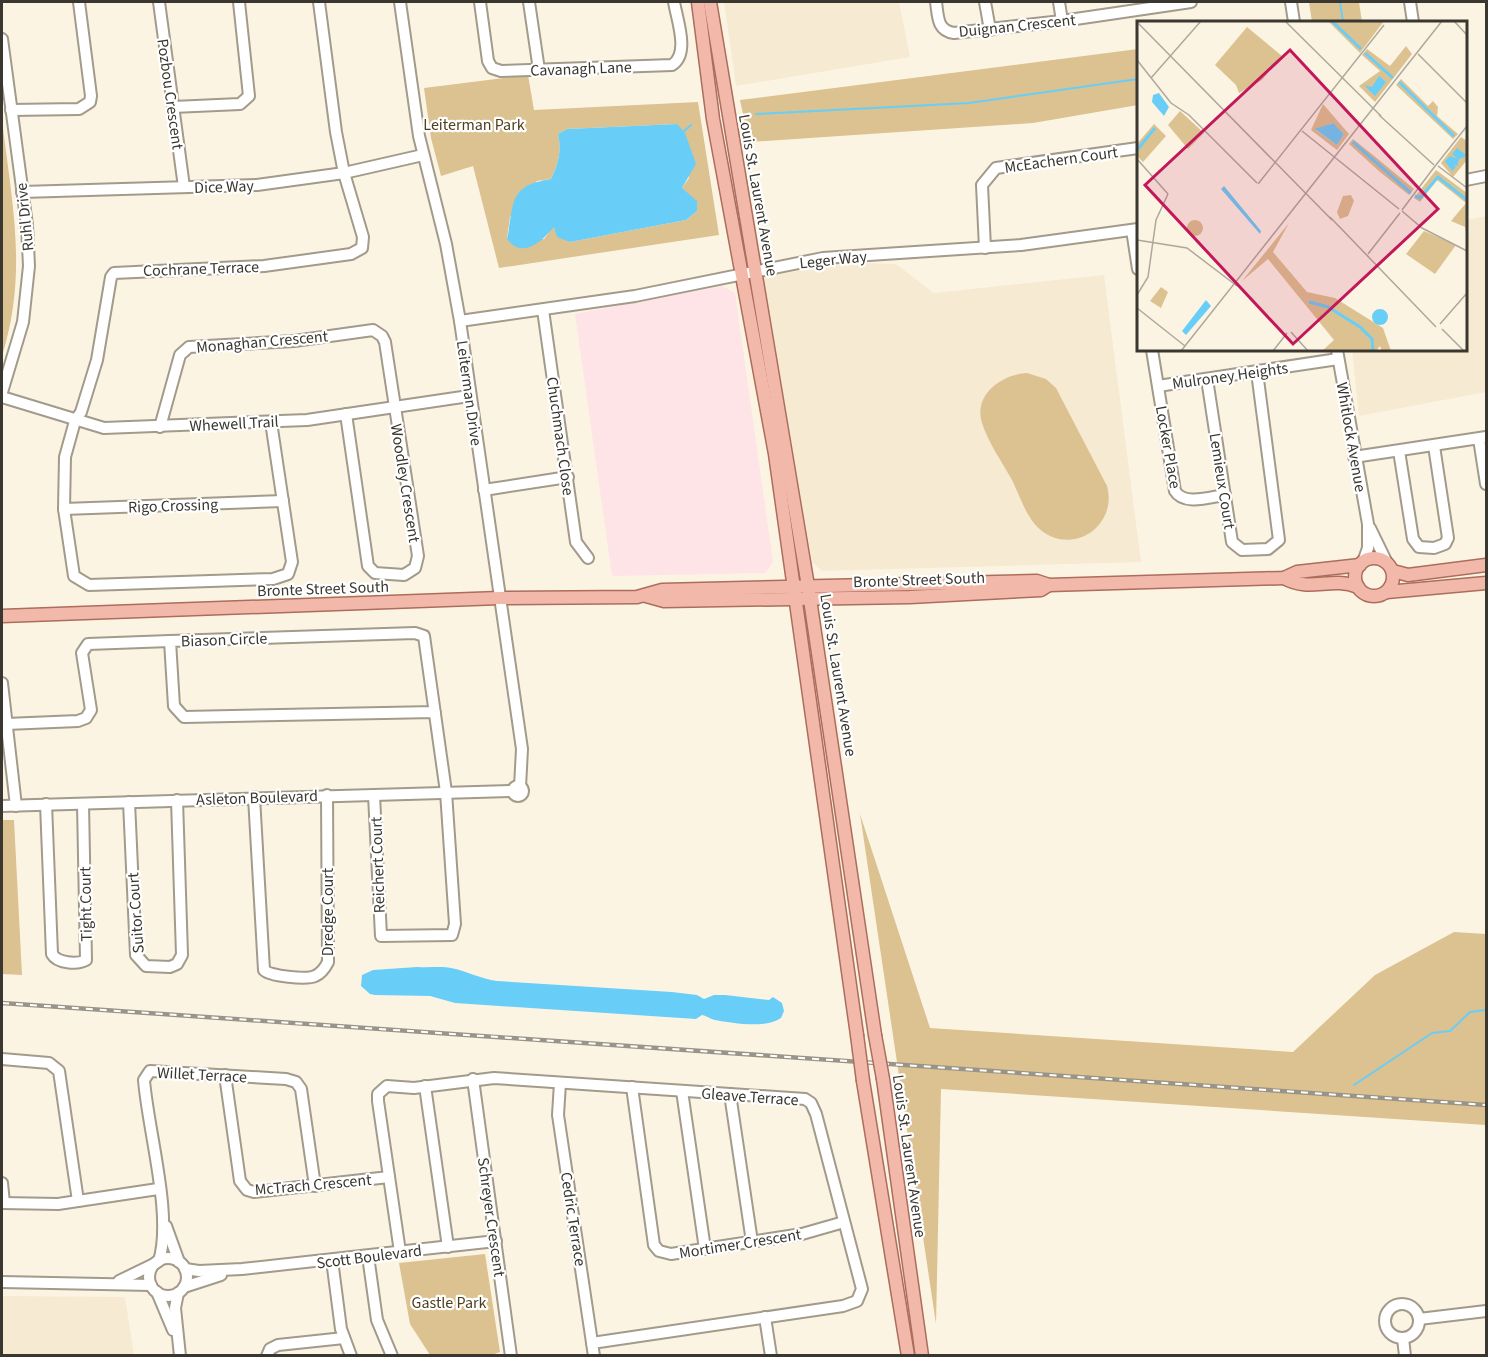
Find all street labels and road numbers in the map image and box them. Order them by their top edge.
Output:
street label: Duignan Crescent [958,9,1077,43]
street label: Pozbou Crescent [151,37,189,152]
street label: Cavanagh Lane [530,56,632,82]
street label: Louis St. Laurent Avenue [733,112,783,278]
street label: McEachern Court [1003,141,1120,179]
street label: Dice Way [194,175,255,199]
street label: Ruhl Drive [10,182,40,252]
street label: Leger Way [798,245,868,274]
street label: Cochrane Terrace [143,256,259,282]
street label: Monaghan Crescent [195,325,329,359]
street label: Leiterman Drive [451,339,487,447]
street label: Mulroney Heights [1171,357,1290,395]
street label: Chuchmach Close [541,375,579,497]
street label: Whitlock Avenue [1331,381,1372,494]
street label: Locker Place [1150,404,1186,490]
street label: Whewell Trail [189,411,279,437]
street label: Woodley Crescent [385,422,425,545]
street label: Lemieux Court [1204,431,1241,531]
street label: Rigo Crossing [128,493,218,519]
street label: Bronte Street South [853,567,985,593]
street label: Bronte Street South [257,576,389,602]
street label: Louis St. Laurent Avenue [814,592,862,758]
street label: Biason Circle [180,627,268,653]
street label: Asleton Boulevard [196,785,318,811]
street label: Reichert Court [365,816,391,914]
street label: Tight Court [74,866,98,942]
street label: Dredge Court [317,867,339,956]
street label: Suitor Court [122,871,150,954]
street label: Willet Terrace [156,1062,248,1088]
street label: Louis St. Laurent Avenue [887,1073,931,1239]
street label: Gleave Terrace [701,1083,799,1111]
street label: Schreyer Crescent [472,1156,510,1279]
street label: McTrach Crescent [254,1169,373,1201]
street label: Cedric Terrace [555,1170,591,1268]
street label: Mortimer Crescent [678,1223,803,1265]
street label: Scott Boulevard [315,1240,423,1274]

